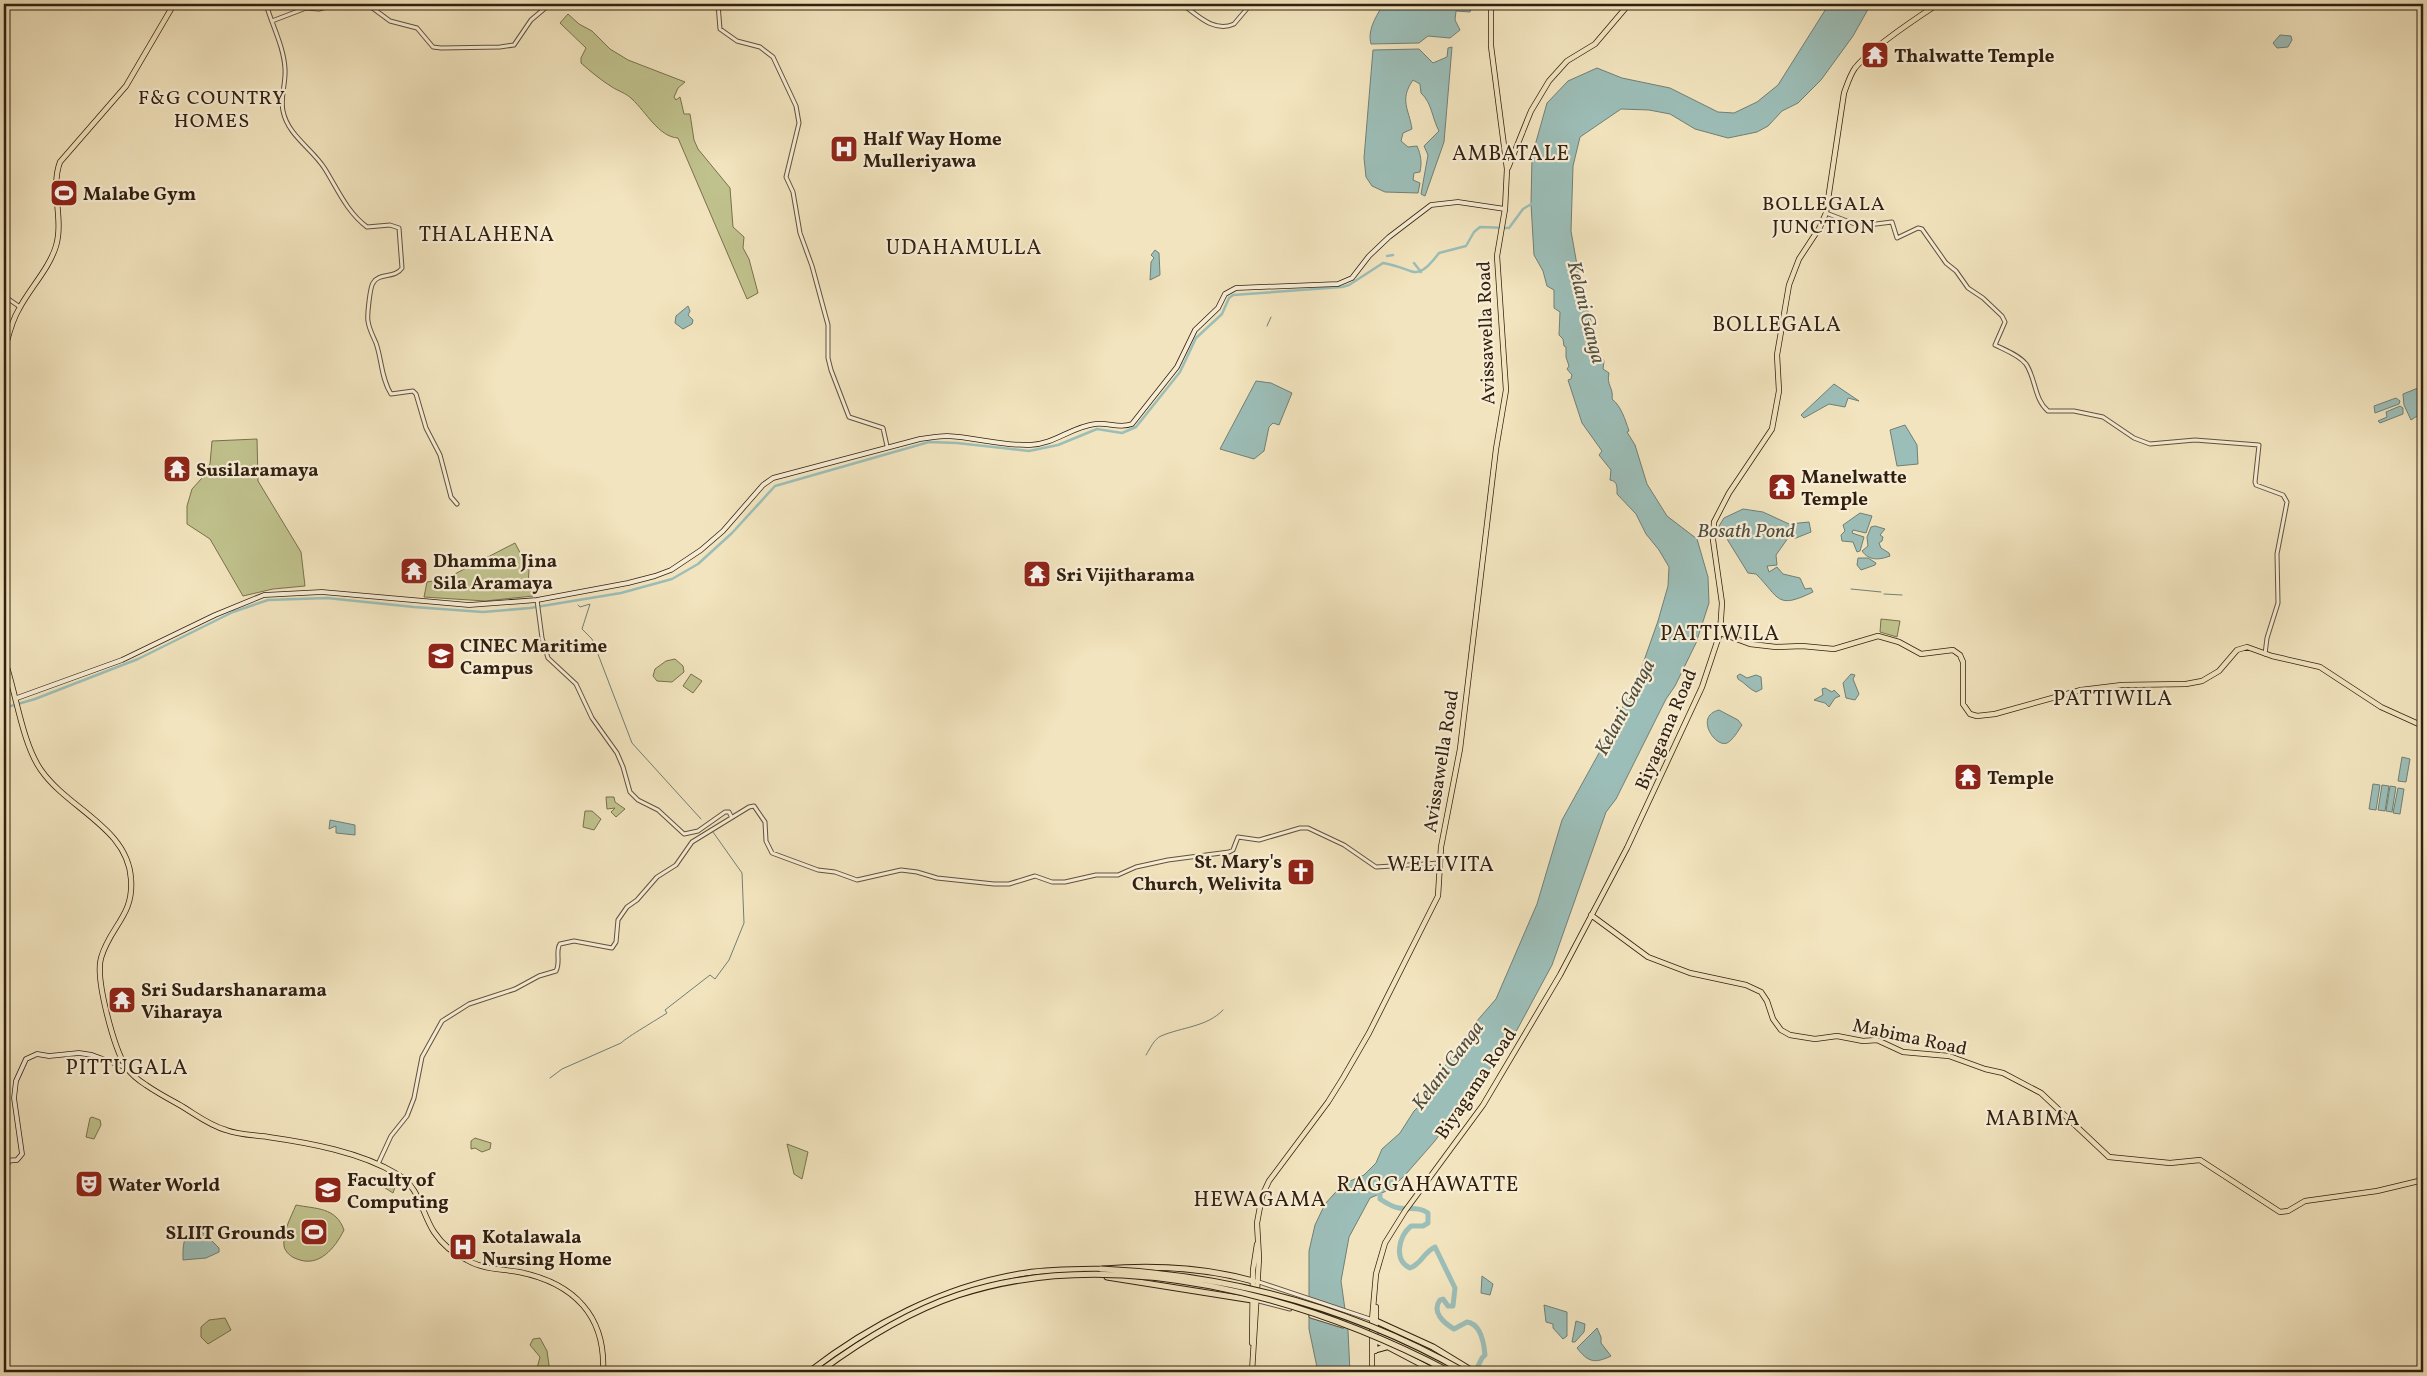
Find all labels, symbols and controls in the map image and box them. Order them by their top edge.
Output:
temple icon: Thalwatte Temple [1860,40,1890,70]
place label: Thalwatte Temple [1894,44,2055,70]
district label: F&G COUNTRY HOMES [138,85,286,136]
place label: Half Way Home Mulleriyawa [863,127,1002,175]
hospital icon: Half Way Home Mulleriyawa [829,134,859,164]
district label: AMBATALE [1452,140,1570,169]
sports icon: Malabe Gym [49,178,79,208]
place label: Malabe Gym [83,182,196,208]
district label: BOLLEGALA JUNCTION [1762,191,1886,242]
district label: THALAHENA [419,221,555,250]
district label: UDAHAMULLA [886,234,1042,263]
water label: Kelani Ganga [1559,258,1611,367]
street label: Avissawella Road [1471,260,1503,405]
district label: BOLLEGALA [1712,311,1842,340]
temple icon: Susilaramaya [162,454,192,484]
place label: Susilaramaya [196,458,319,484]
place label: Manelwatte Temple [1801,465,1907,513]
temple icon: Manelwatte Temple [1767,472,1797,502]
water label: Bosath Pond [1697,518,1795,546]
place label: Dhamma Jina Sila Aramaya [433,549,557,597]
temple icon: Dhamma Jina Sila Aramaya [399,556,429,586]
temple icon: Sri Vijitharama [1022,559,1052,589]
place label: Sri Vijitharama [1056,563,1195,589]
district label: PATTIWILA [1660,620,1780,649]
place label: CINEC Maritime Campus [460,634,608,682]
school or university icon: CINEC Maritime Campus [426,641,456,671]
water label: Kelani Ganga [1589,655,1663,761]
street label: Biyagama Road [1630,665,1704,794]
district label: PATTIWILA [2053,685,2173,714]
street label: Avissawella Road [1418,688,1466,835]
temple icon: Temple [1953,762,1983,792]
place label: Temple [1987,766,2054,792]
place label: St. Mary's Church, Welivita [1132,850,1282,898]
district label: WELIVITA [1387,851,1495,880]
church icon: St. Mary's Church, Welivita [1286,857,1316,887]
place label: Sri Sudarshanarama Viharaya [141,978,327,1026]
temple icon: Sri Sudarshanarama Viharaya [107,985,137,1015]
street label: Mabima Road [1850,1013,1969,1063]
water label: Kelani Ganga [1406,1016,1491,1117]
street label: Biyagama Road [1430,1023,1524,1145]
district label: PITTUGALA [66,1054,188,1083]
district label: MABIMA [1985,1105,2081,1134]
place label: Faculty of Computing [347,1168,449,1216]
theatre icon: Water World [74,1169,104,1199]
district label: RAGGAHAWATTE [1337,1171,1519,1200]
place label: Water World [108,1173,220,1199]
school or university icon: Faculty of Computing [313,1175,343,1205]
district label: HEWAGAMA [1194,1186,1326,1215]
sports icon: SLIIT Grounds [299,1217,329,1247]
place label: SLIIT Grounds [166,1221,295,1247]
place label: Kotalawala Nursing Home [482,1225,612,1273]
hospital icon: Kotalawala Nursing Home [448,1232,478,1262]

